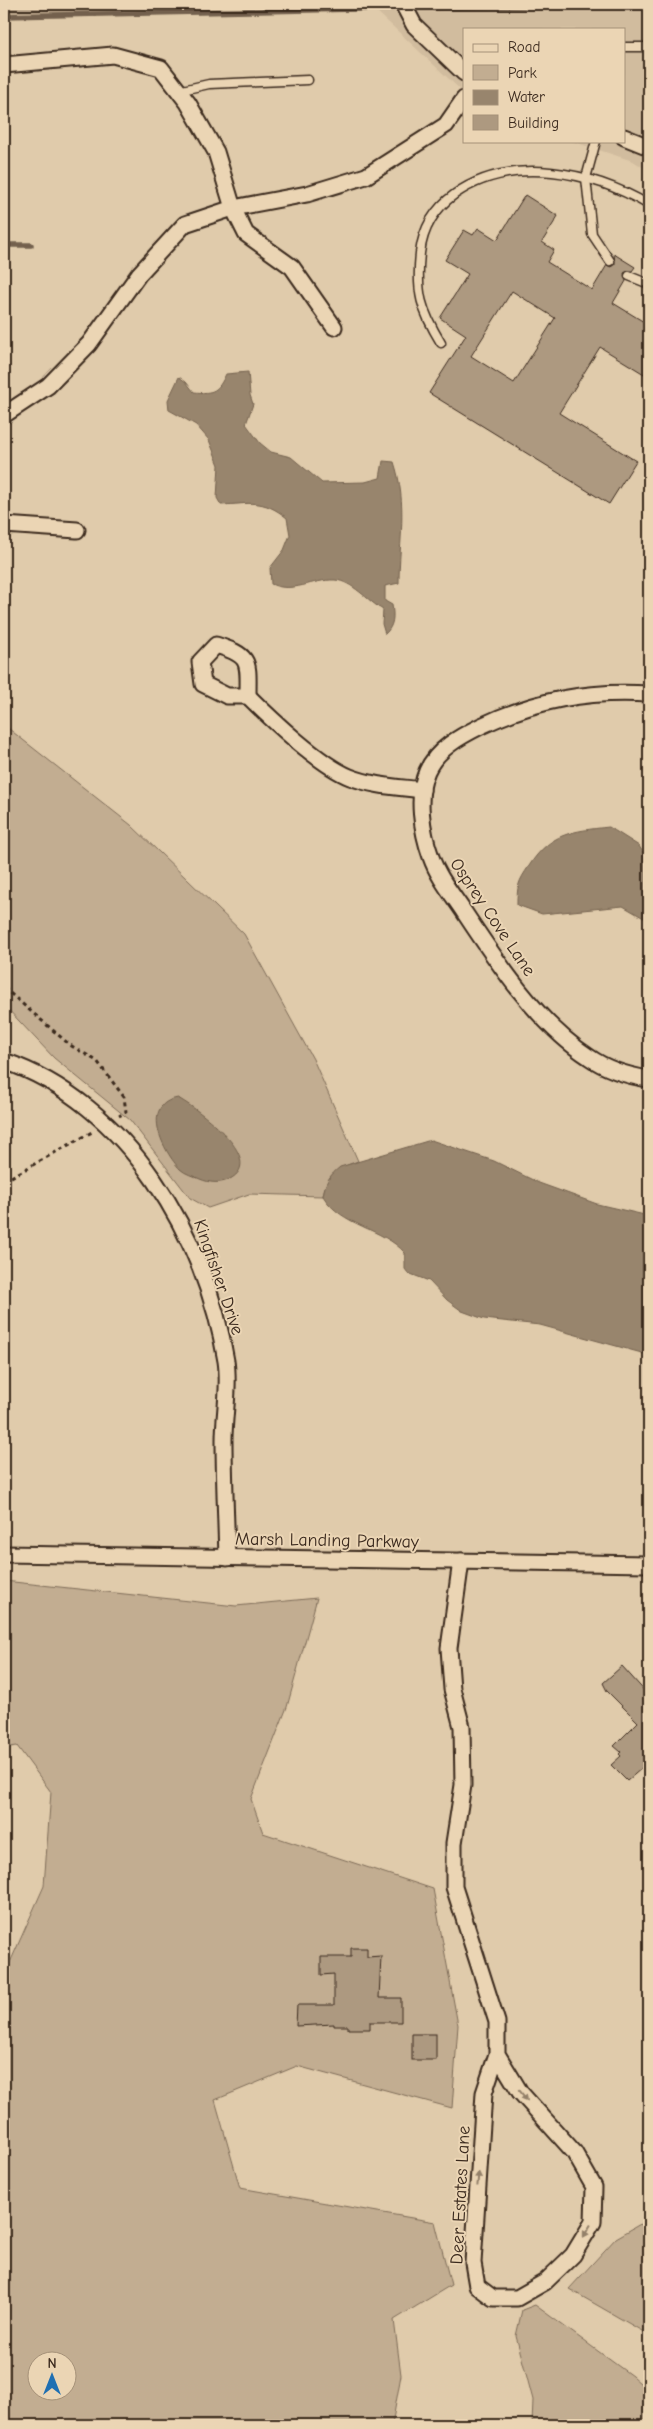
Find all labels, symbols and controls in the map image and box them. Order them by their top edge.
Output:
legend [463,28,626,142]
text: Road [508,38,540,56]
text: Park [508,64,537,82]
text: Water [508,88,545,106]
text: Building [508,114,559,132]
street label: Osprey Cove Lane [445,854,540,980]
street label: Kingfisher Drive [189,1217,248,1338]
street label: Marsh Landing Parkway [235,1528,420,1553]
one-way arrow [517,2088,528,2101]
street label: Deer Estates Lane [446,2125,475,2265]
one-way arrow [474,2171,482,2187]
one-way arrow [583,2225,592,2238]
north arrow [28,2352,78,2402]
text: N [47,2355,57,2372]

